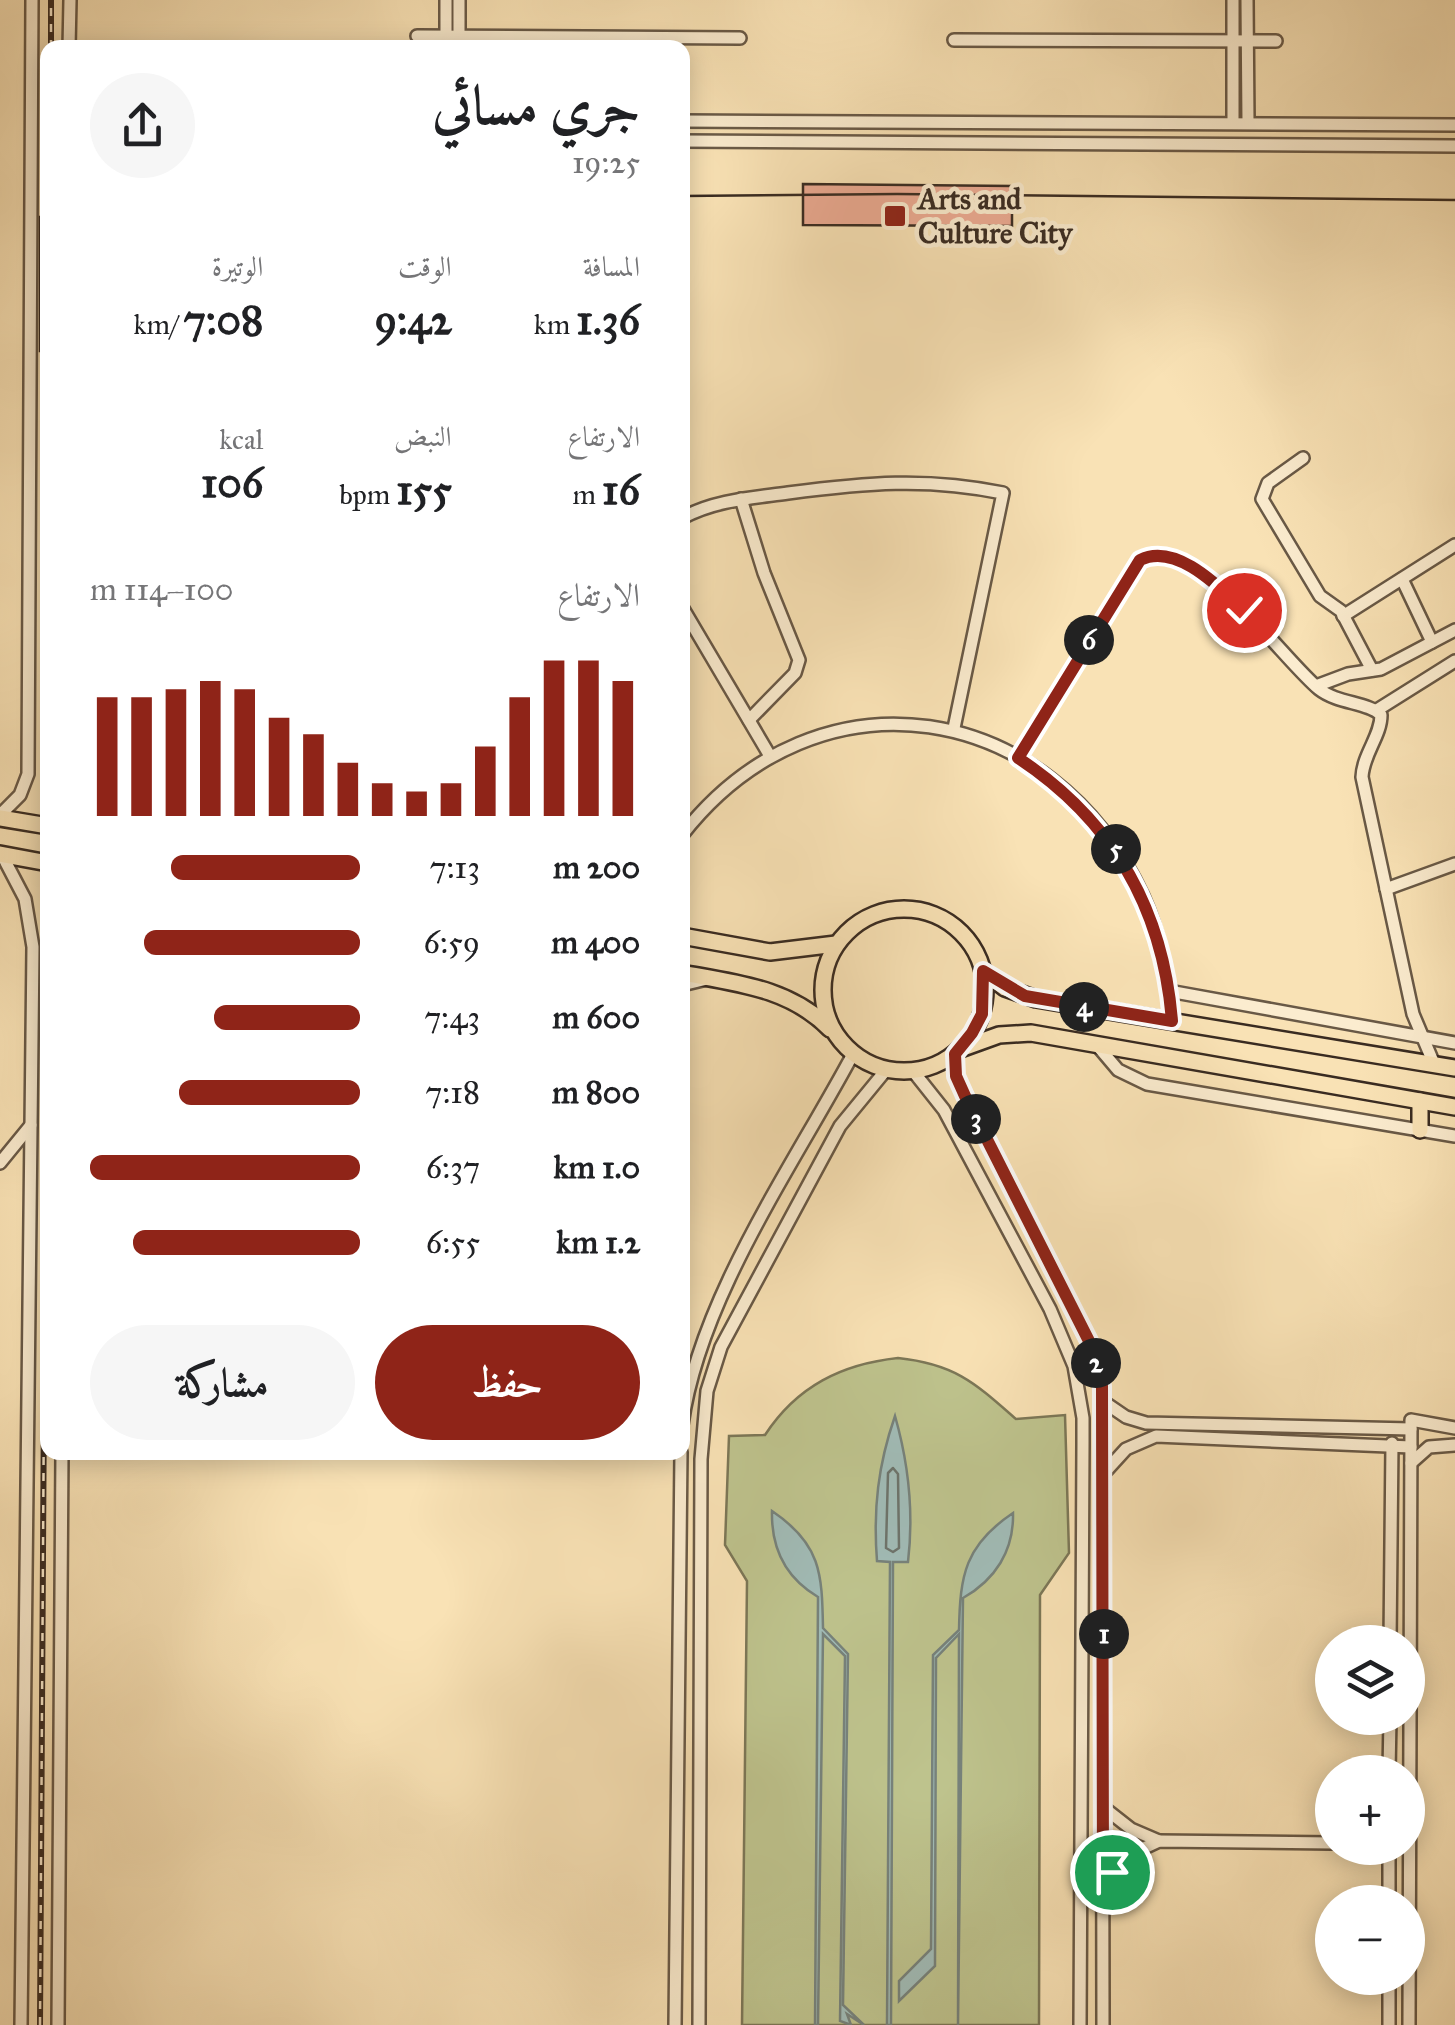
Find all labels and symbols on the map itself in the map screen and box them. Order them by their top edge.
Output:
place label: Arts and Culture City [916,181,1073,251]
marker: Arts and Culture City [882,203,908,229]
pin [1202,568,1287,653]
pin: 6 [1064,615,1114,665]
pin: 5 [1091,824,1141,874]
pin: 4 [1059,982,1109,1032]
pin: 3 [951,1094,1001,1144]
pin: 2 [1071,1338,1121,1388]
pin: 1 [1079,1609,1129,1659]
pin [1070,1830,1155,1915]

